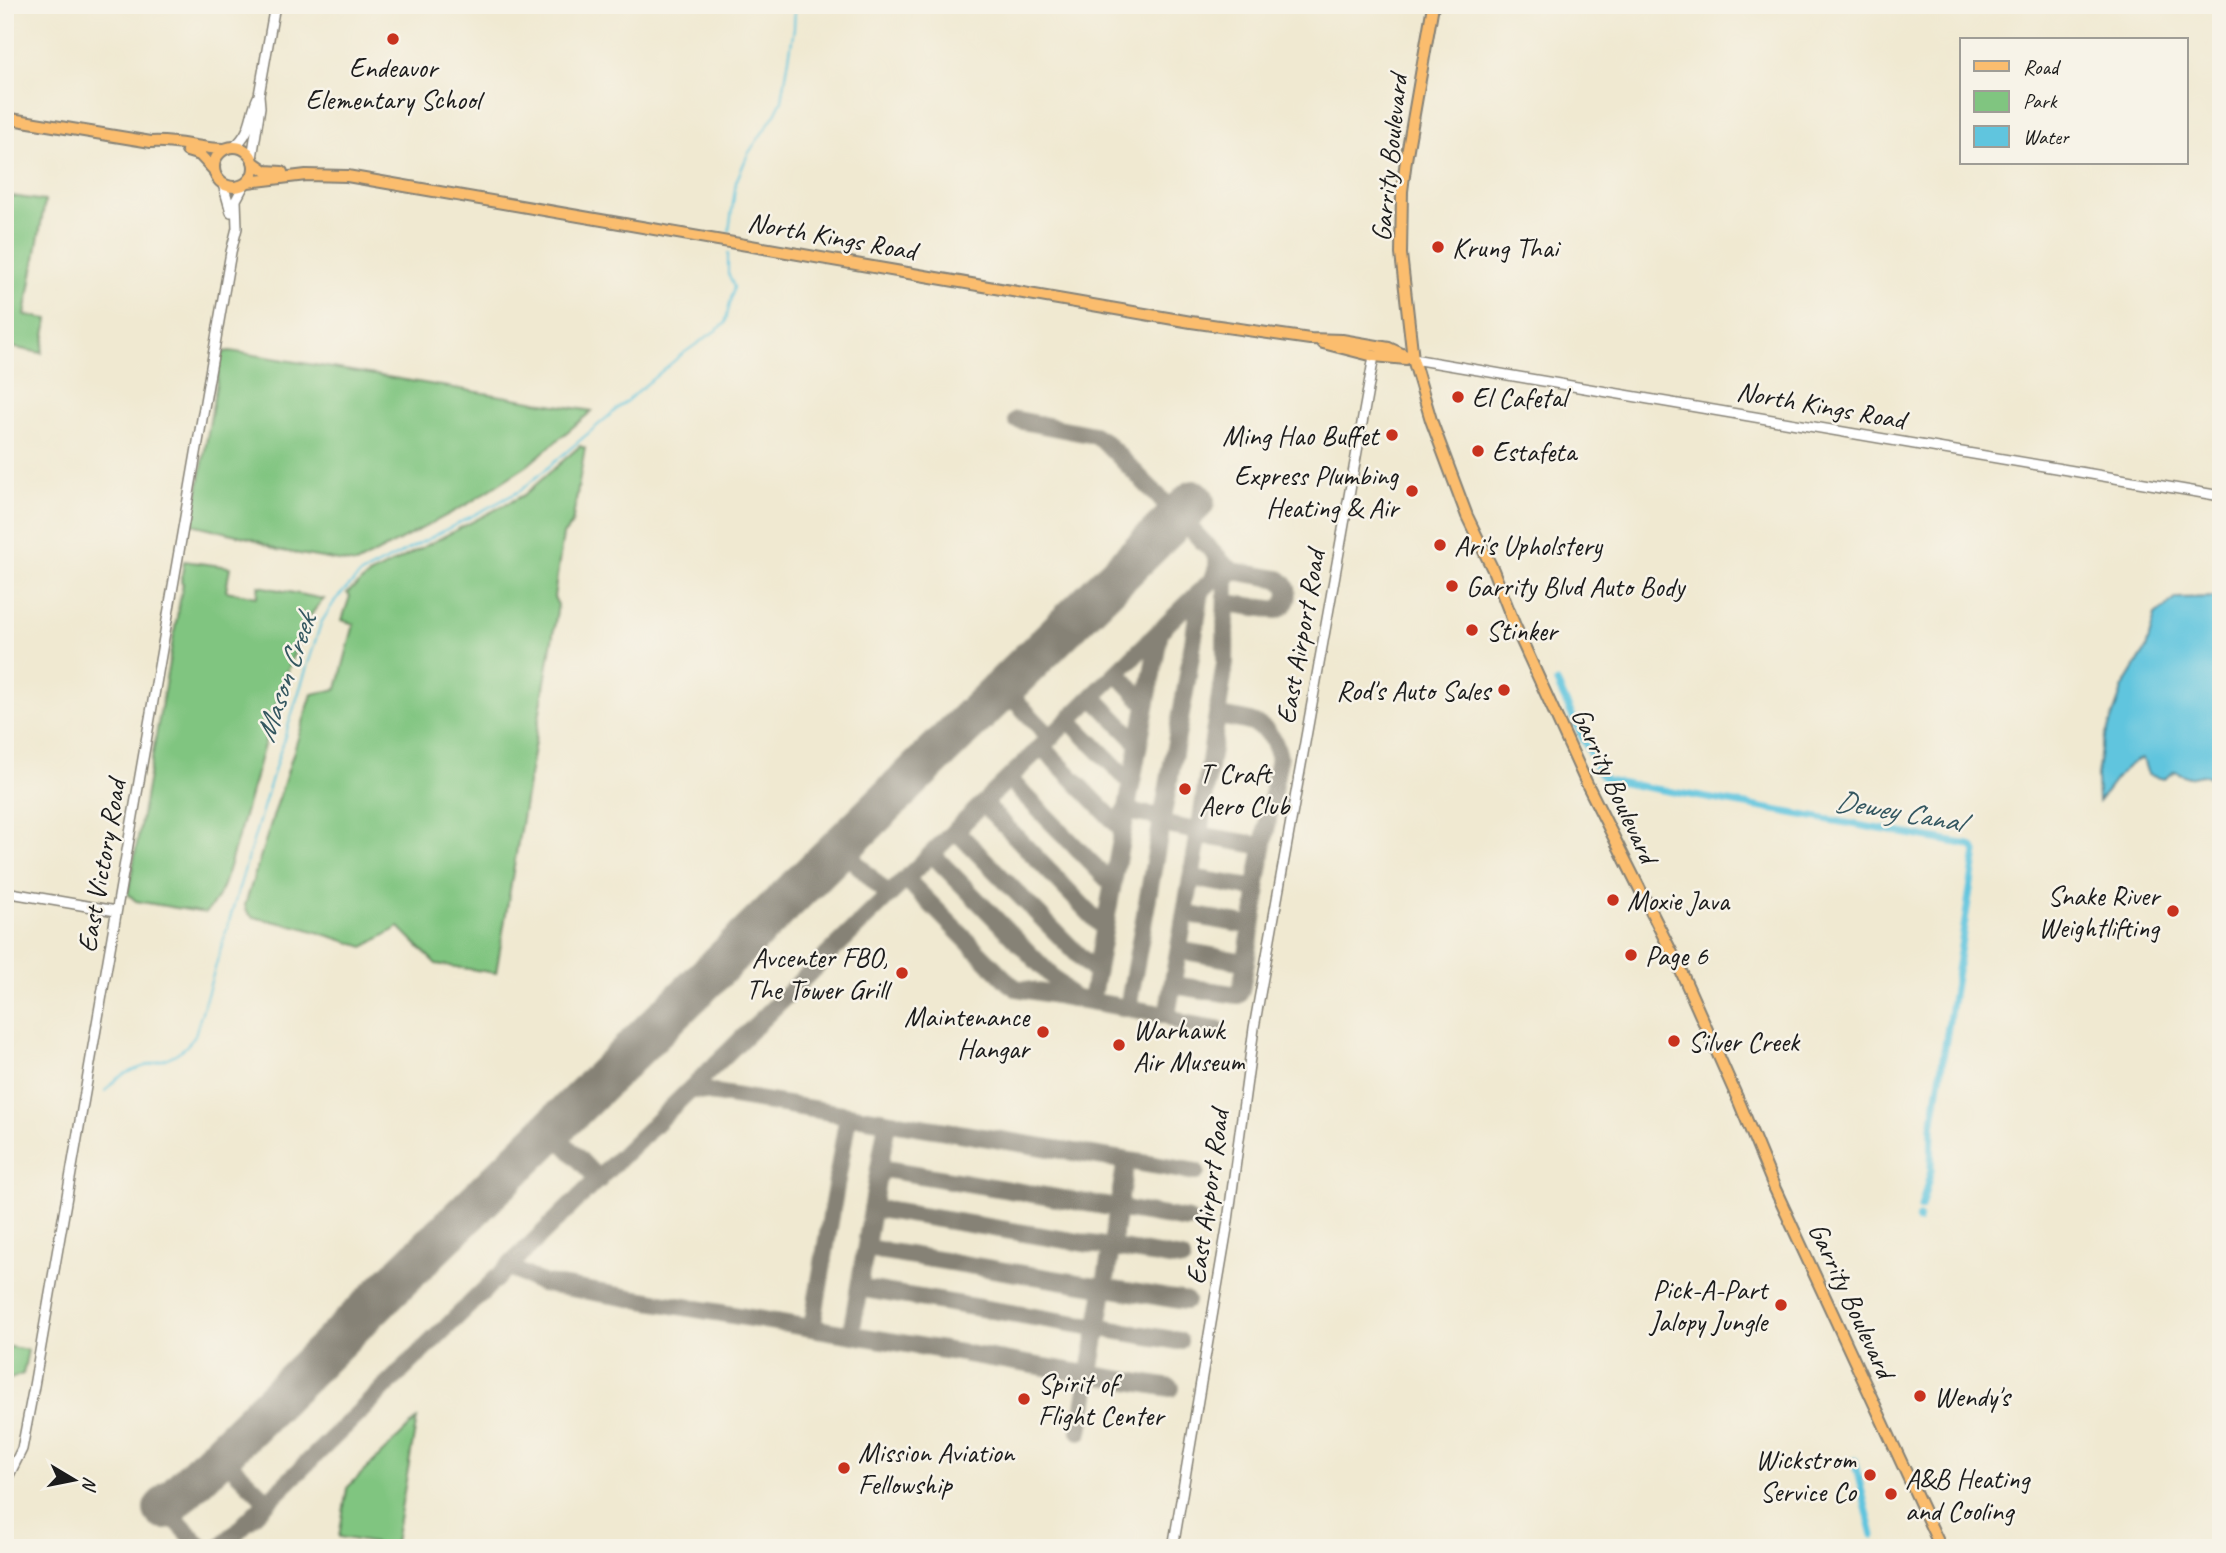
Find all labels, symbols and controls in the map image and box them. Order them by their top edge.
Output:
marker: Endeavor Elementary School [385,31,401,47]
legend [1960,38,2188,164]
place label: Endeavor Elementary School [306,50,486,117]
text: Road [2023,54,2062,80]
street label: Garrity Boulevard [1363,69,1416,243]
text: Park [2023,88,2058,114]
text: Water [2023,124,2070,150]
street label: North Kings Road [745,204,923,269]
place label: Krung Thai [1452,230,1562,265]
marker: Krung Thai [1430,239,1446,255]
street label: North Kings Road [1734,373,1912,438]
place label: El Cafetal [1472,380,1572,415]
marker: El Cafetal [1450,389,1466,405]
place label: Ming Hao Buffet [1222,418,1381,453]
marker: Ming Hao Buffet [1384,427,1400,443]
place label: Estafeta [1492,434,1578,469]
marker: Estafeta [1470,443,1486,459]
place label: Express Plumbing Heating & Air [1234,458,1401,525]
marker: Express Plumbing Heating & Air [1404,483,1420,499]
place label: Ari's Upholstery [1454,528,1604,563]
marker: Ari's Upholstery [1432,537,1448,553]
street label: East Airport Road [1268,544,1333,726]
place label: Garrity Blvd Auto Body [1466,569,1687,604]
marker: Garrity Blvd Auto Body [1444,578,1460,594]
water label: Mason Creek [246,605,326,747]
place label: Stinker [1486,613,1560,648]
marker: Stinker [1464,622,1480,638]
place label: Rod's Auto Sales [1336,673,1492,708]
marker: Rod's Auto Sales [1496,682,1512,698]
street label: Garrity Boulevard [1564,702,1668,872]
place label: T Craft Aero Club [1199,756,1291,823]
street label: East Victory Road [69,773,134,955]
marker: T Craft Aero Club [1177,781,1193,797]
water label: Dewey Canal [1832,781,1975,843]
place label: Snake River Weightlifting [2038,878,2162,945]
place label: Moxie Java [1627,883,1731,918]
marker: Moxie Java [1605,892,1621,908]
marker: Snake River Weightlifting [2165,903,2181,919]
place label: Page 6 [1645,938,1709,973]
place label: Avcenter FBO, The Tower Grill [746,940,893,1007]
marker: Page 6 [1623,947,1639,963]
marker: Avcenter FBO, The Tower Grill [894,965,910,981]
place label: Maintenance Hangar [904,999,1031,1066]
place label: Warhawk Air Museum [1133,1012,1246,1079]
marker: Maintenance Hangar [1035,1024,1051,1040]
place label: Silver Creek [1688,1024,1801,1059]
marker: Silver Creek [1666,1033,1682,1049]
marker: Warhawk Air Museum [1111,1037,1127,1053]
street label: East Airport Road [1177,1104,1237,1286]
street label: Garrity Boulevard [1801,1217,1905,1387]
place label: Pick-A-Part Jalopy Jungle [1648,1272,1770,1339]
marker: Pick-A-Part Jalopy Jungle [1773,1297,1789,1313]
place label: Spirit of Flight Center [1038,1366,1166,1433]
place label: Wendy's [1934,1379,2012,1414]
marker: Wendy's [1912,1388,1928,1404]
marker: Spirit of Flight Center [1016,1391,1032,1407]
place label: Mission Aviation Fellowship [858,1435,1016,1502]
place label: Wickstrom Service Co [1755,1442,1858,1509]
north arrow [38,1444,108,1514]
marker: Mission Aviation Fellowship [836,1460,852,1476]
place label: A&B Heating and Cooling [1905,1461,2031,1528]
marker: Wickstrom Service Co [1862,1467,1878,1483]
text: N [76,1475,103,1494]
marker: A&B Heating and Cooling [1883,1486,1899,1502]

